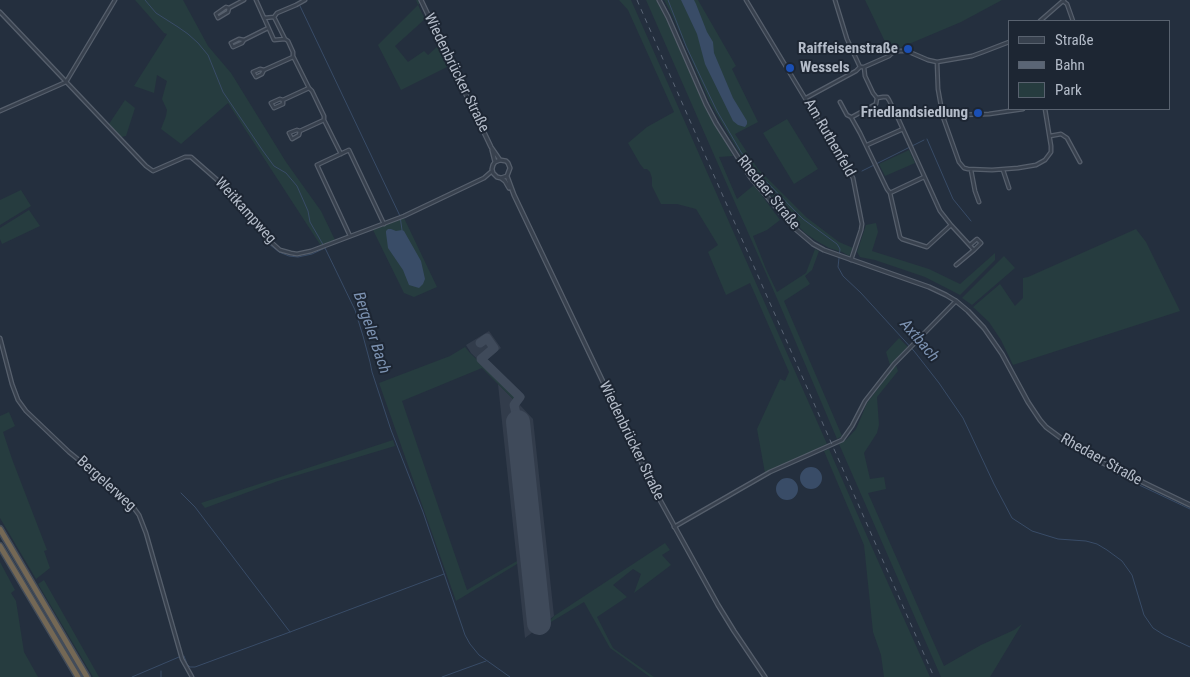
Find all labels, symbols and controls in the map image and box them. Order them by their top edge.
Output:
street label: Wiedenbrücker Straße [419,11,493,135]
legend [1008,20,1170,110]
text: Straße [1055,31,1094,49]
place label: Raiffeisenstraße [798,40,898,58]
marker: Raiffeisenstraße [902,43,914,55]
text: Bahn [1055,56,1085,74]
place label: Wessels [800,59,850,77]
marker: Wessels [784,62,796,74]
text: Park [1055,81,1082,99]
street label: Am Ruthenfeld [799,96,859,180]
place label: Friedlandsiedlung [861,104,968,122]
marker: Friedlandsiedlung [972,107,984,119]
street label: Rhedaer Straße [733,152,803,234]
street label: Weitkampweg [211,174,279,248]
water label: Bergeler Bach [348,290,394,376]
water label: Axtbach [895,316,943,366]
street label: Wiedenbrücker Straße [594,379,668,503]
street label: Rhedaer Straße [1057,430,1145,490]
street label: Bergelerweg [73,453,139,515]

